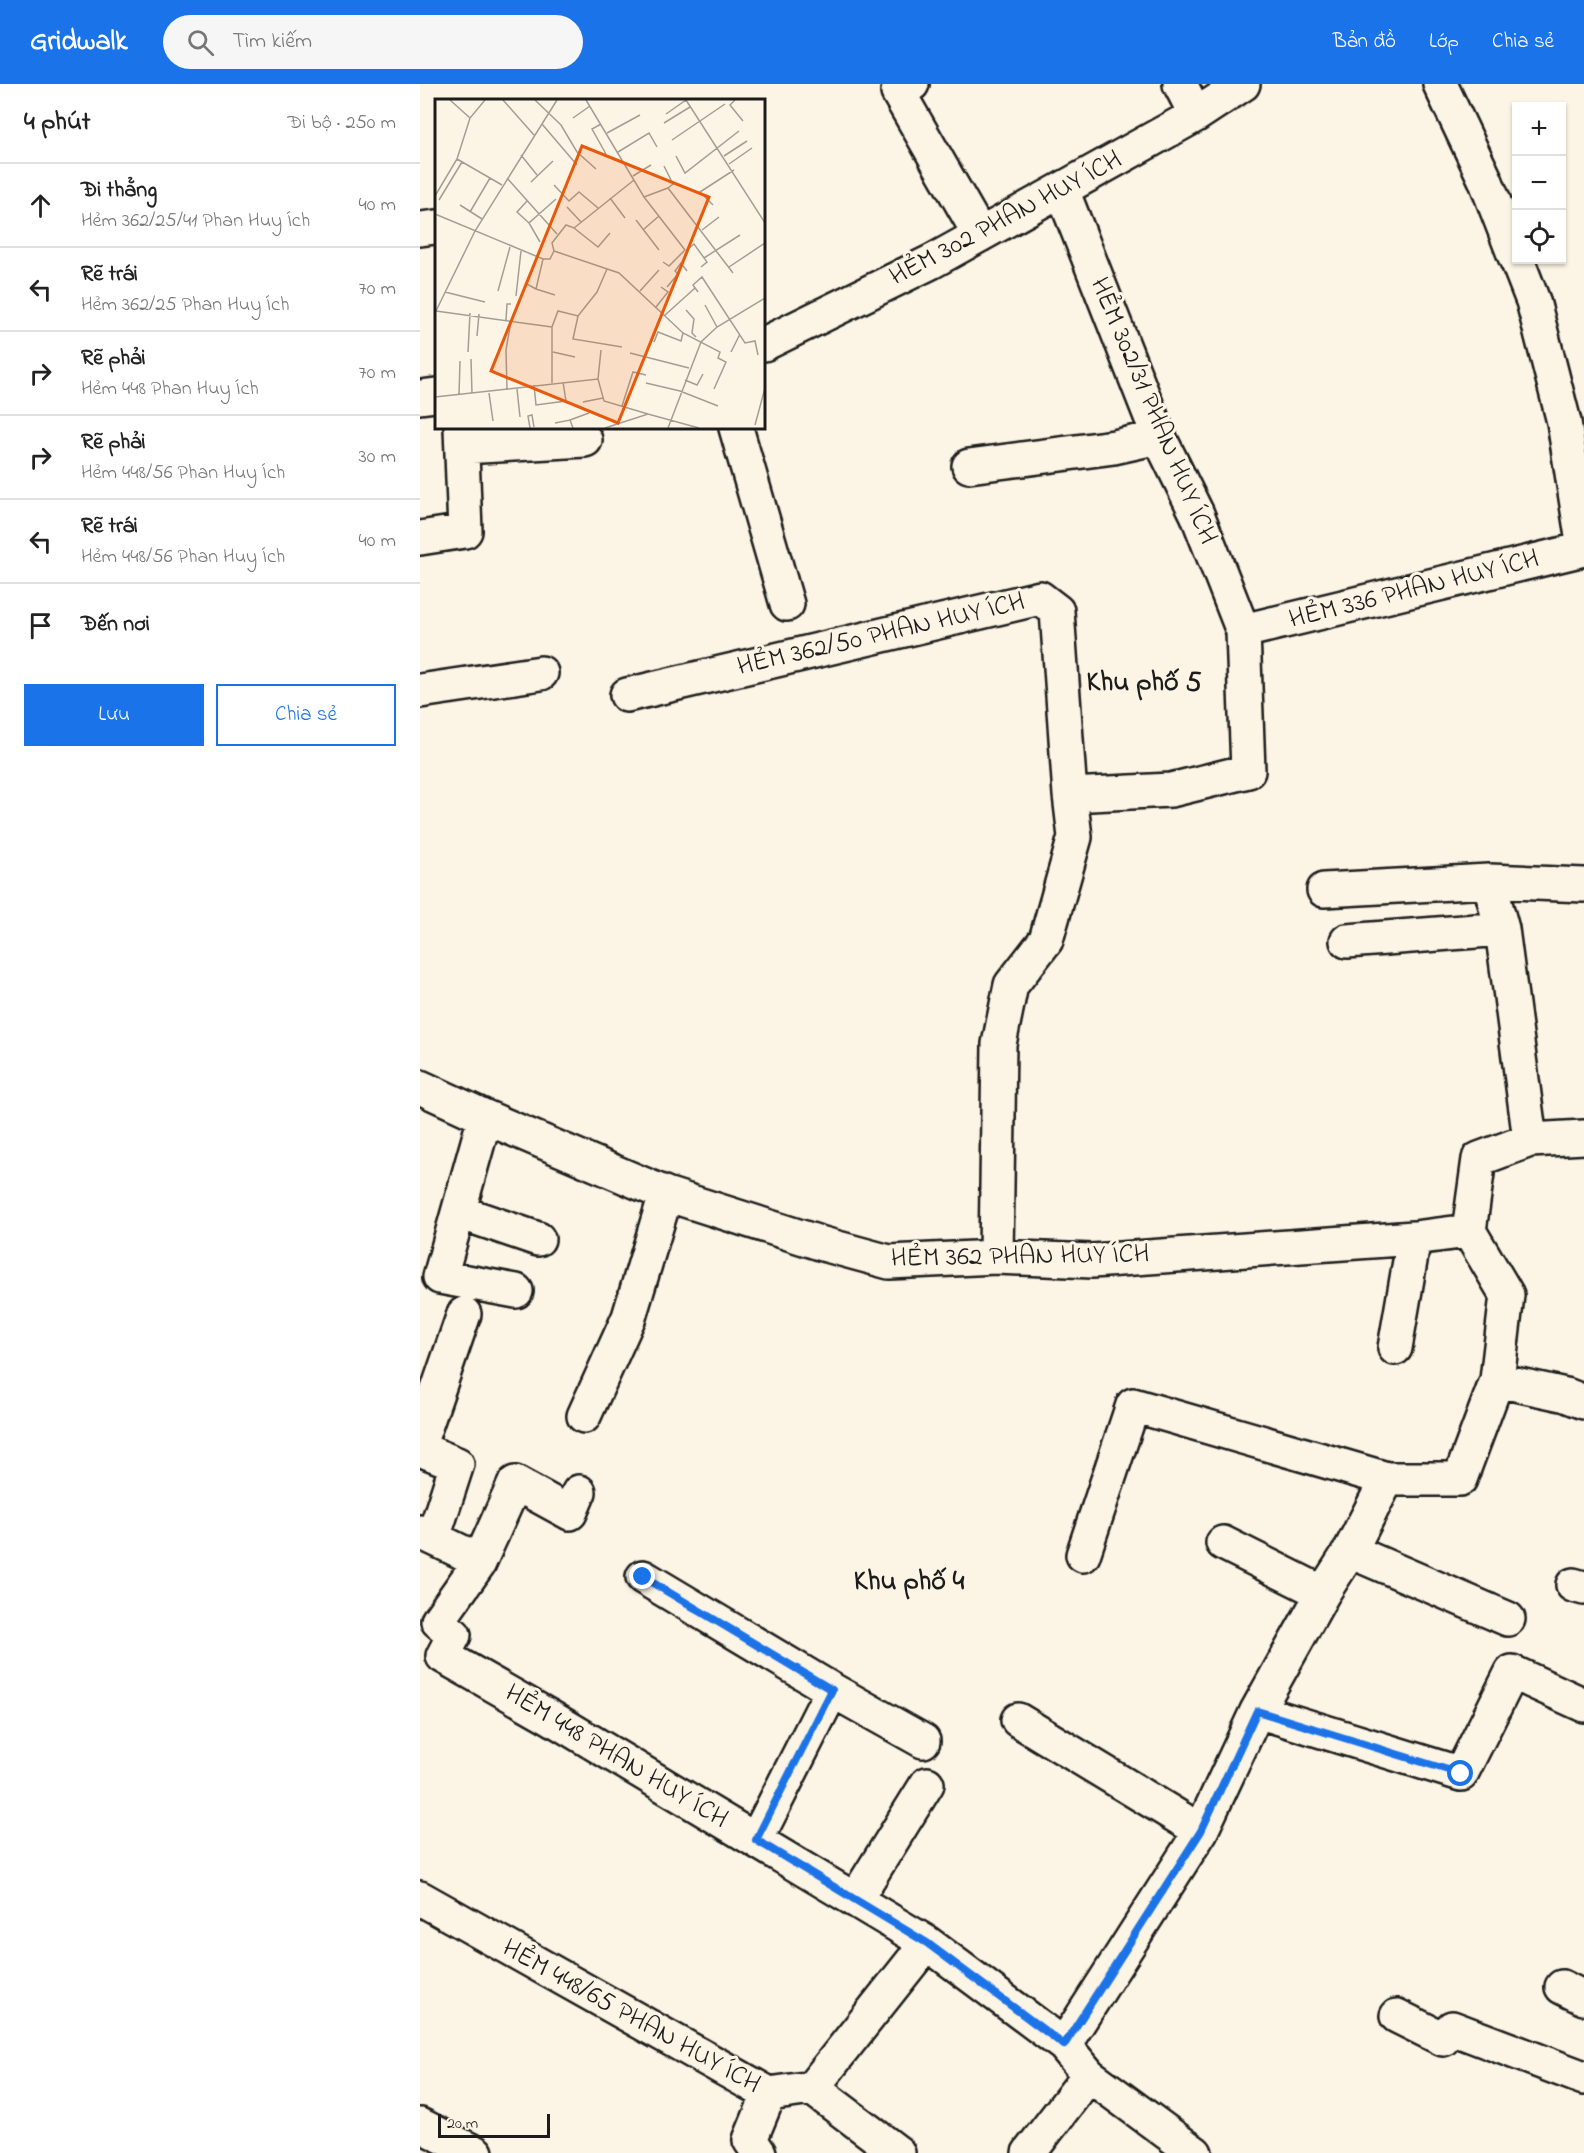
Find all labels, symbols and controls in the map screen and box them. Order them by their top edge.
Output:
search box [163,15,583,69]
text: Gridwalk [30,22,127,63]
icon: search [184,26,217,59]
text: Tìm kiếm [232,26,312,58]
text: Bản đồ [1333,27,1396,57]
text: Lớp [1429,27,1459,57]
text: Chia sẻ [1492,27,1554,57]
inset map [435,99,765,429]
map controls [1512,102,1566,264]
button: + [1512,102,1566,156]
text: 4 phút [24,104,90,142]
text: Đi bộ · 250 m [288,109,396,138]
street label: HẺM 302 PHAN HUY ÍCH [883,141,1129,297]
button: − [1512,156,1566,210]
text: Đi thẳng [81,175,157,207]
icon: ahead [24,189,57,222]
text: 40 m [359,191,396,220]
text: Hẻm 362/25/41 Phan Huy Ích [81,207,310,236]
button: locate [1512,210,1566,264]
text: Rẽ trái [81,259,138,291]
street label: HẺM 302/31 PHAN HUY ÍCH [1079,272,1227,550]
icon: left [24,273,57,306]
text: 70 m [359,275,396,304]
text: Hẻm 362/25 Phan Huy Ích [81,291,289,320]
text: Rẽ phải [81,343,145,375]
icon: right [24,357,57,390]
text: 70 m [359,359,396,388]
text: Hẻm 448 Phan Huy Ích [81,375,259,404]
text: Rẽ phải [81,427,145,459]
icon: right [24,441,57,474]
text: 30 m [359,443,396,472]
text: Hẻm 448/56 Phan Huy Ích [81,459,285,488]
text: Rẽ trái [81,511,138,543]
icon: left [24,525,57,558]
text: 40 m [359,527,396,556]
street label: HẺM 336 PHAN HUY ÍCH [1285,540,1543,640]
text: Hẻm 448/56 Phan Huy Ích [81,543,285,572]
street label: HẺM 362/50 PHAN HUY ÍCH [733,583,1029,687]
icon: arrive [24,609,57,642]
text: Đến nơi [81,609,150,641]
district label: Khu phố 5 [1086,663,1202,704]
button: Lưu [24,684,204,746]
button: Chia sẻ [216,684,396,746]
street label: HẺM 362 PHAN HUY ÍCH [890,1235,1150,1279]
district label: Khu phố 4 [854,1562,965,1603]
route end [629,1563,655,1589]
street label: HẺM 448 PHAN HUY ÍCH [497,1675,735,1839]
route start [1447,1760,1473,1786]
street label: HẺM 448/65 PHAN HUY ÍCH [495,1930,767,2104]
scale bar [438,2111,550,2138]
text: 20 m [447,2112,478,2136]

